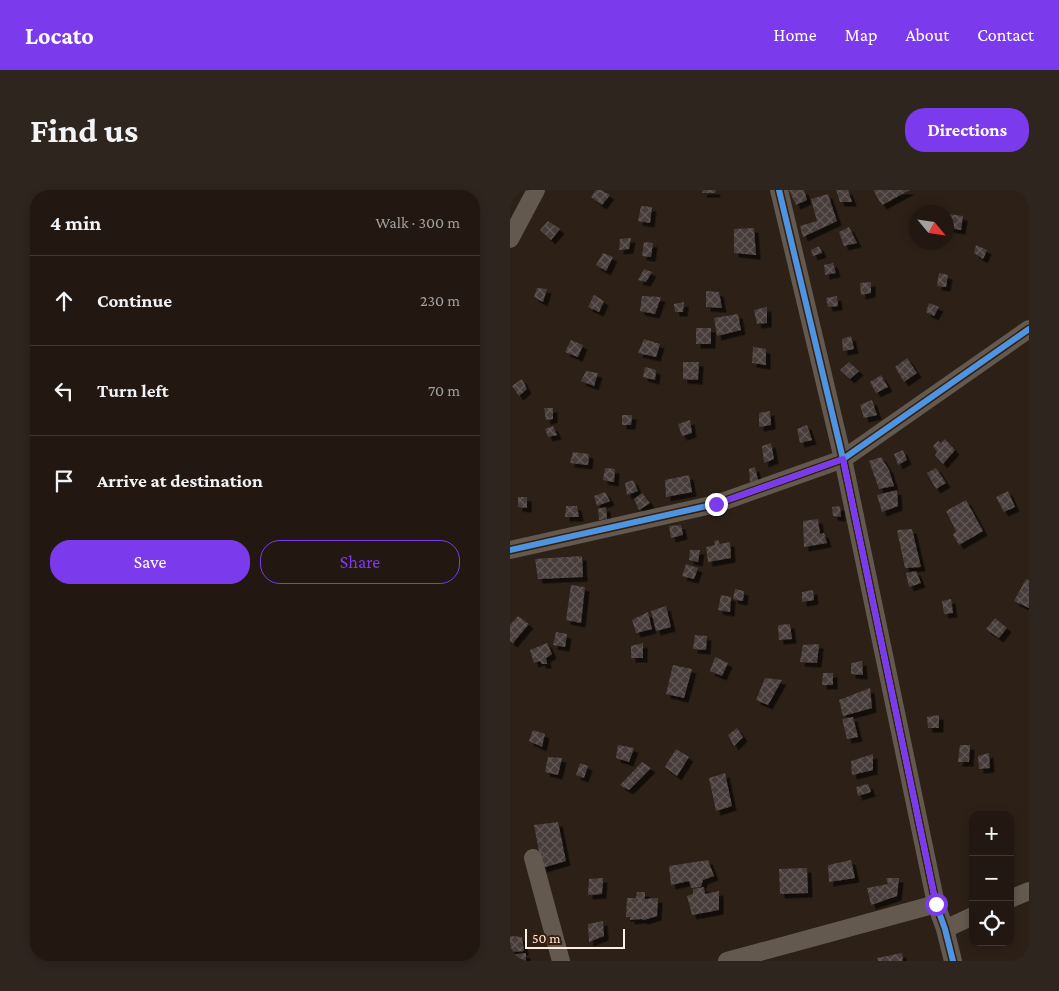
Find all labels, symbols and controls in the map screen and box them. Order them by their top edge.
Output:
text: Locato [25,22,94,49]
text: Home [774,25,817,45]
text: Map [845,25,877,45]
text: About [905,25,949,45]
text: Contact [977,25,1034,45]
button: Directions [905,108,1029,152]
text: Find us [30,111,138,150]
north arrow [909,205,954,250]
text: 4 min [50,211,101,235]
text: Walk · 300 m [375,214,460,231]
icon: ahead [50,287,78,315]
text: Continue [97,290,172,311]
text: 230 m [420,292,460,309]
icon: left [50,377,78,405]
text: Turn left [97,380,169,401]
text: 70 m [428,382,460,399]
icon: arrive [50,467,78,495]
text: Arrive at destination [97,470,263,491]
route end [705,493,728,516]
button: Save [50,540,250,584]
button: Share [260,540,460,584]
map controls [969,811,1014,946]
button: + [969,811,1014,856]
button: − [969,856,1014,901]
route start [925,893,948,916]
button: locate [969,901,1014,946]
scale bar [525,926,625,949]
text: 50 m [532,930,560,946]

